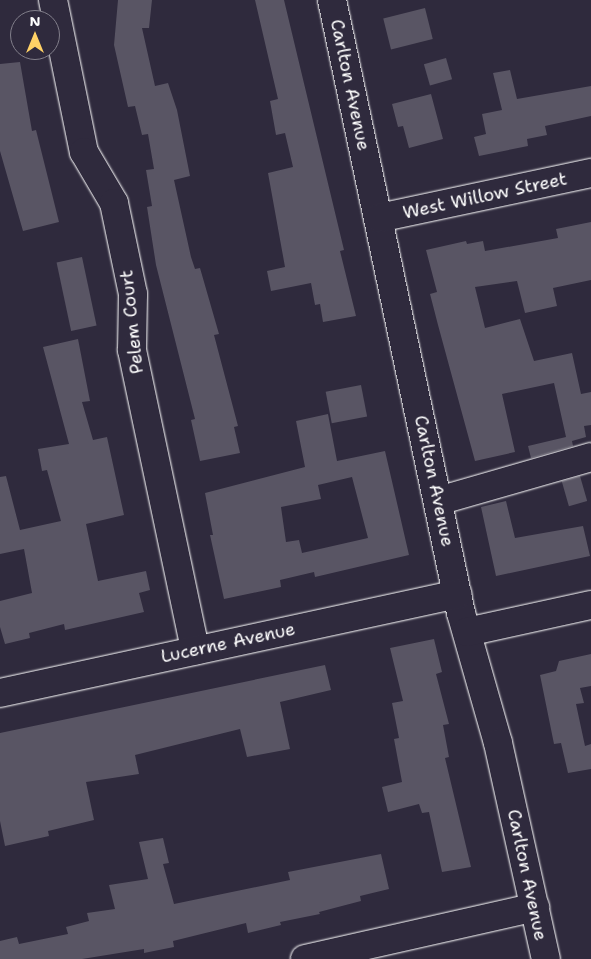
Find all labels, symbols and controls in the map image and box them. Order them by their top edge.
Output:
north arrow [10,10,60,60]
text: N [29,12,41,30]
street label: Carlton Avenue [326,17,374,153]
street label: West Willow Street [401,168,569,224]
street label: Pelem Court [116,269,148,375]
street label: Carlton Avenue [410,413,458,549]
street label: Lucerne Avenue [159,618,297,668]
street label: Carlton Avenue [503,807,551,943]

